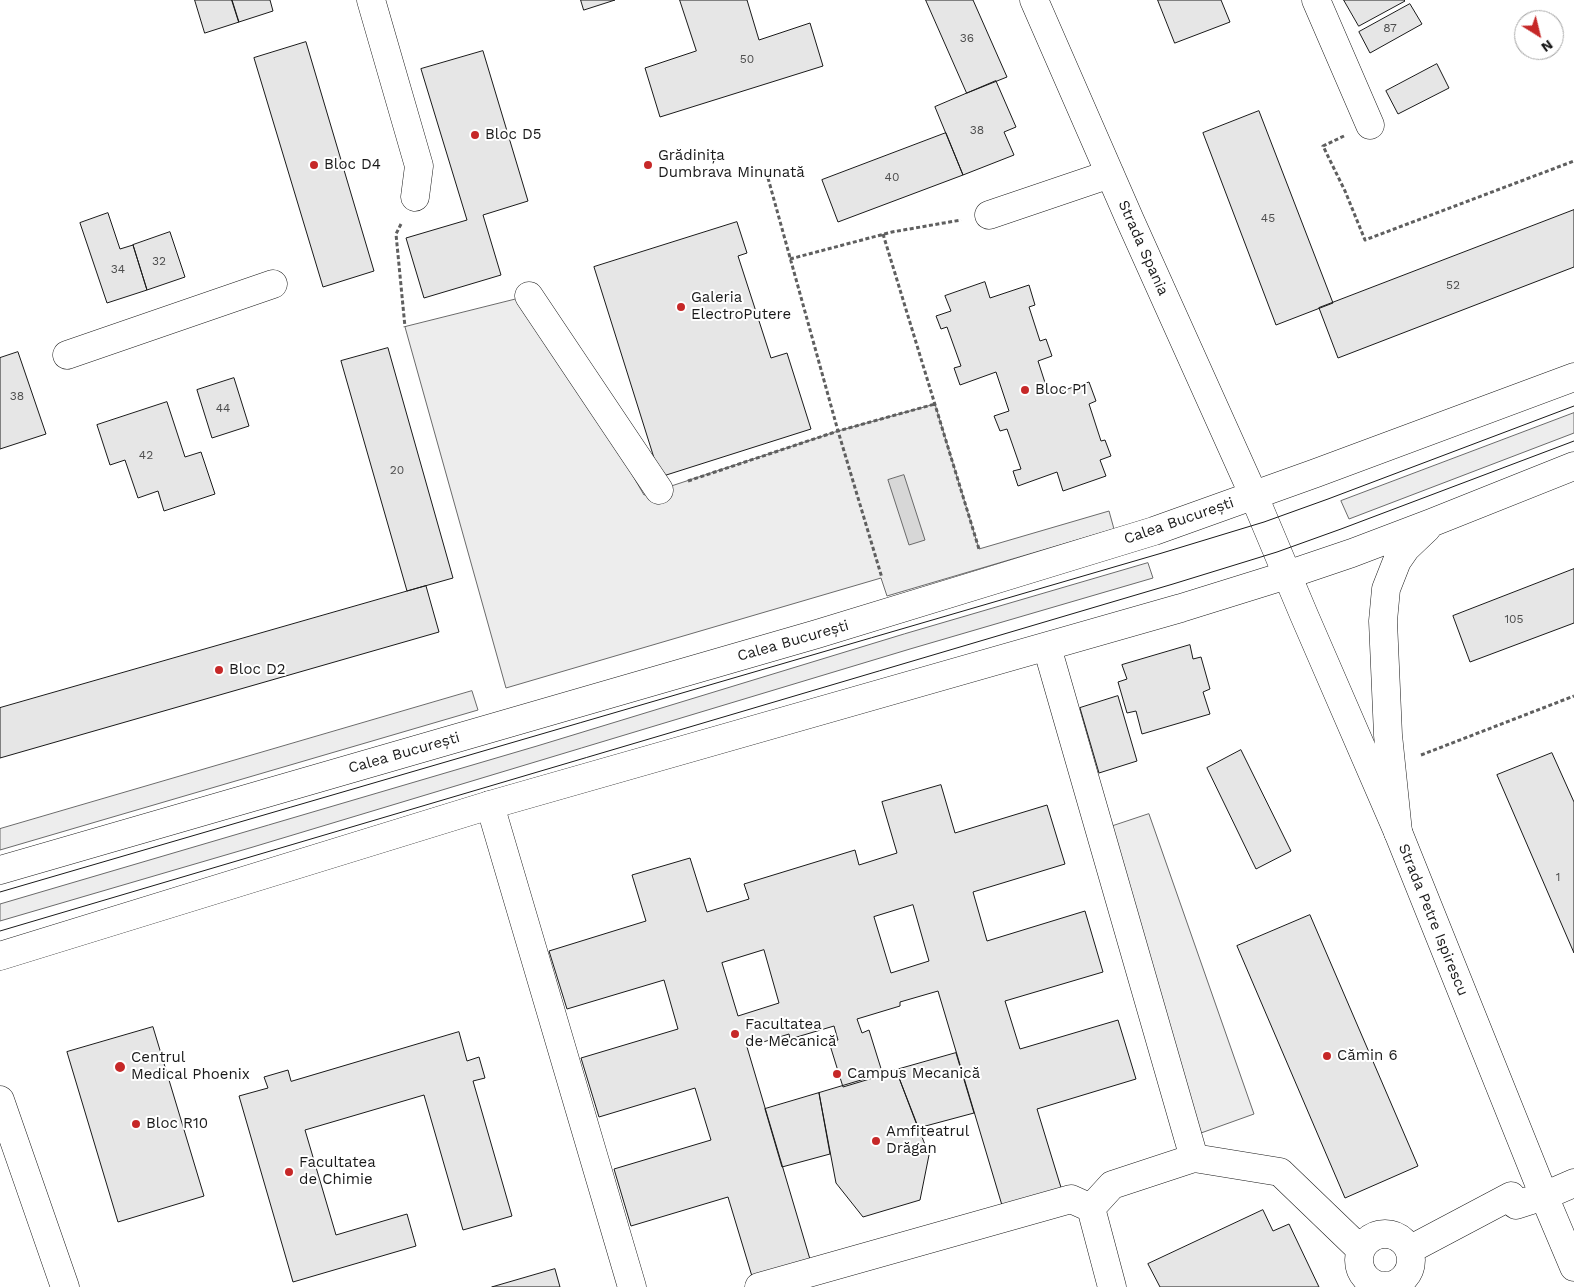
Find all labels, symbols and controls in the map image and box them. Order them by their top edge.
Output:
north arrow [1514,10,1564,60]
house number: 87 [1383,21,1397,35]
house number: 36 [960,31,974,45]
text: N [1538,37,1556,56]
house number: 50 [740,52,754,66]
house number: 38 [970,123,984,137]
place label: Bloc D5 [485,126,541,144]
marker: Bloc D5 [469,129,481,141]
place label: Grădinița Dumbrava Minunată [658,147,805,182]
place label: Bloc D4 [324,156,381,174]
marker: Bloc D4 [308,159,320,171]
marker: Grădinița Dumbrava Minunată [642,159,654,171]
house number: 40 [885,170,899,184]
street label: Strada Spania [1114,198,1172,298]
house number: 45 [1261,211,1275,225]
house number: 32 [152,254,166,268]
house number: 34 [111,262,125,276]
house number: 52 [1446,278,1460,292]
place label: Galeria ElectroPutere [691,289,791,324]
marker: Galeria ElectroPutere [675,301,687,313]
place label: Bloc P1 [1035,381,1087,399]
marker: Bloc P1 [1019,384,1031,396]
house number: 38 [10,389,24,403]
house number: 44 [216,401,230,415]
house number: 42 [139,448,153,462]
house number: 20 [390,463,404,477]
street label: Calea București [1122,494,1236,548]
house number: 105 [1504,612,1524,626]
street label: Calea București [735,616,851,666]
place label: Bloc D2 [229,661,285,679]
marker: Bloc D2 [213,664,225,676]
street label: Calea București [346,728,462,778]
street label: Strada Petre Ispirescu [1394,841,1472,999]
house number: 1 [1556,870,1560,884]
place label: Facultatea de Mecanică [745,1016,837,1051]
marker: Facultatea de Mecanică [729,1028,741,1040]
place label: Cămin 6 [1337,1047,1398,1065]
place label: Centrul Medical Phoenix [131,1049,250,1084]
marker: Cămin 6 [1321,1050,1333,1062]
marker: Centrul Medical Phoenix [113,1060,127,1074]
place label: Campus Mecanică [847,1065,980,1083]
marker: Campus Mecanică [831,1068,843,1080]
place label: Bloc R10 [146,1115,208,1133]
marker: Bloc R10 [130,1118,142,1130]
place label: Amfiteatrul Drăgan [886,1123,969,1158]
marker: Amfiteatrul Drăgan [870,1135,882,1147]
place label: Facultatea de Chimie [299,1154,376,1189]
marker: Facultatea de Chimie [283,1166,295,1178]

